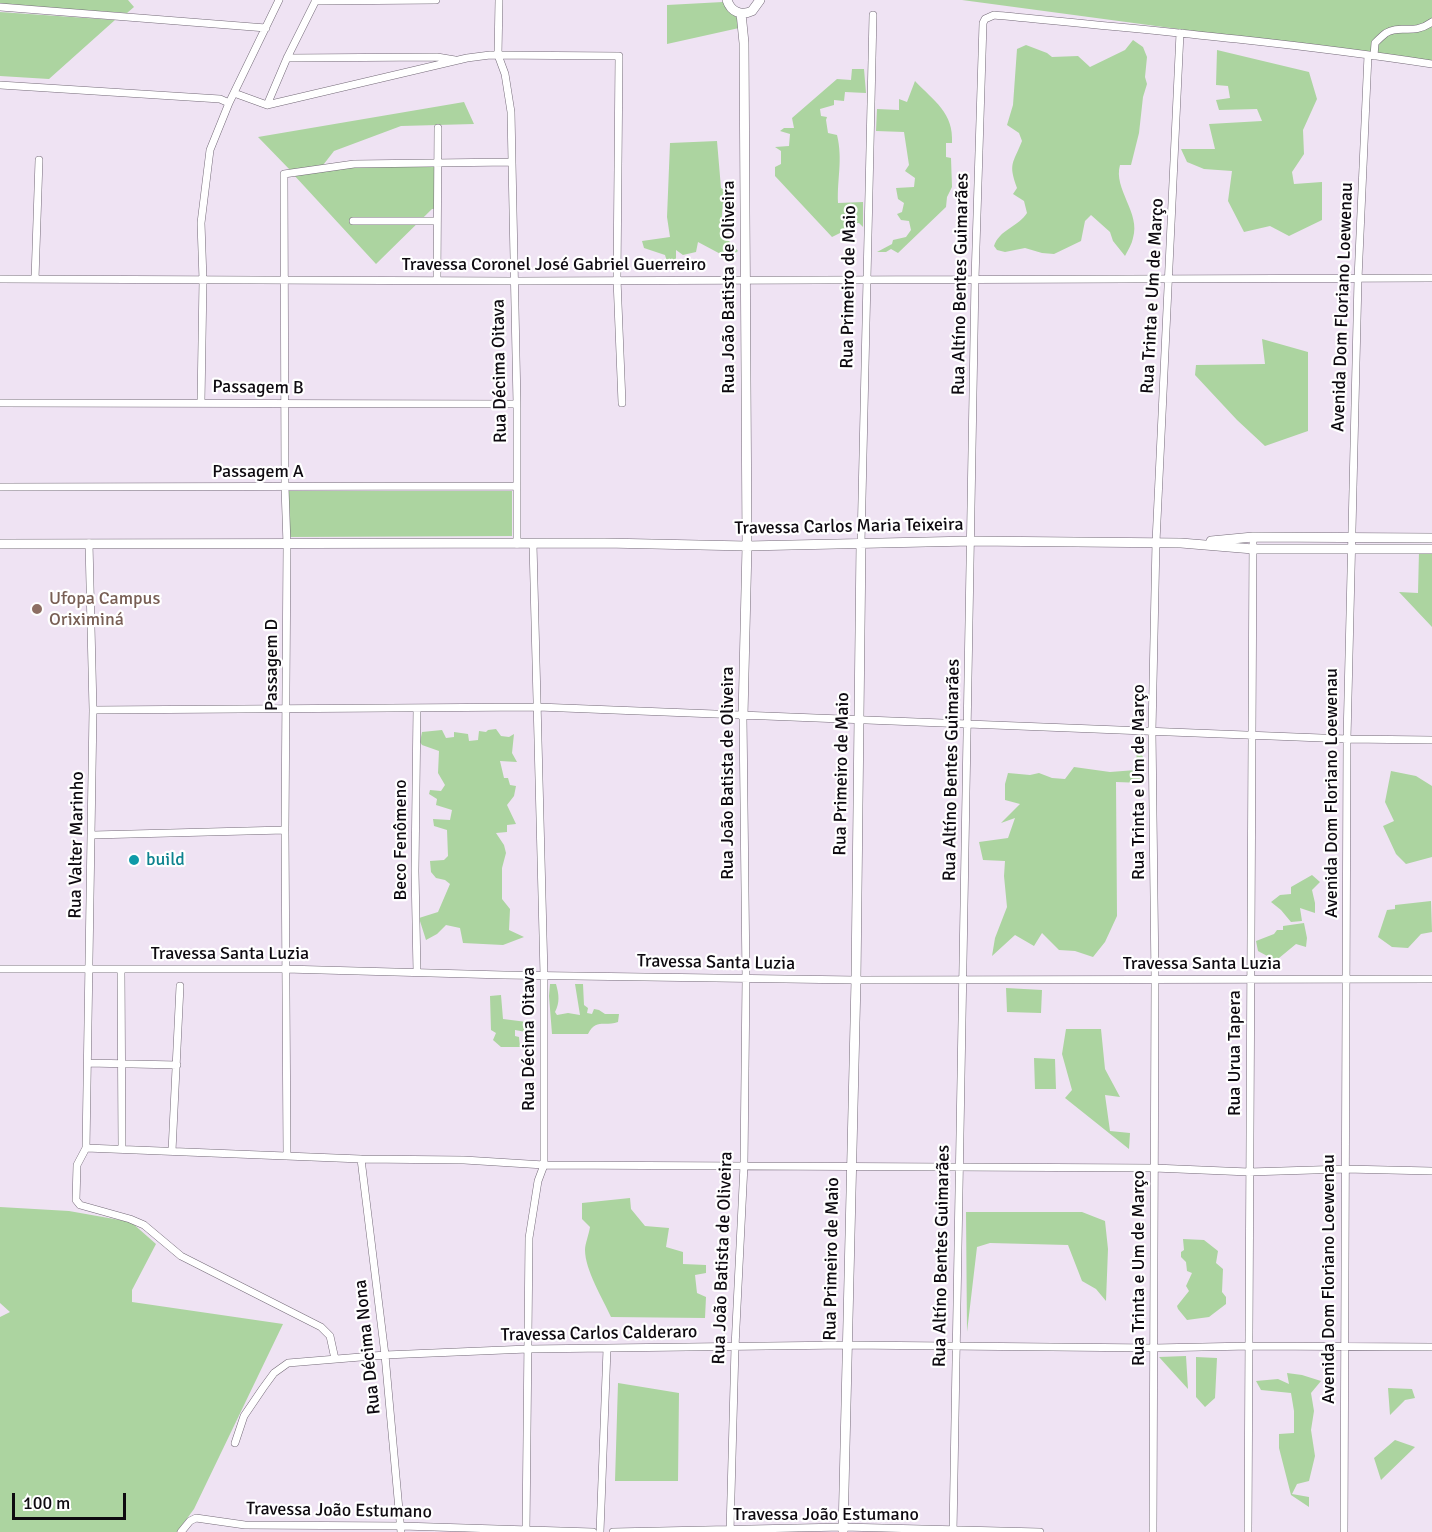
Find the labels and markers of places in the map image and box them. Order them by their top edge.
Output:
place label: Ufopa Campus Oriximiná [49,588,160,630]
marker: Ufopa Campus Oriximiná [30,602,44,616]
place label: build [146,849,185,871]
marker: build [127,853,141,867]

